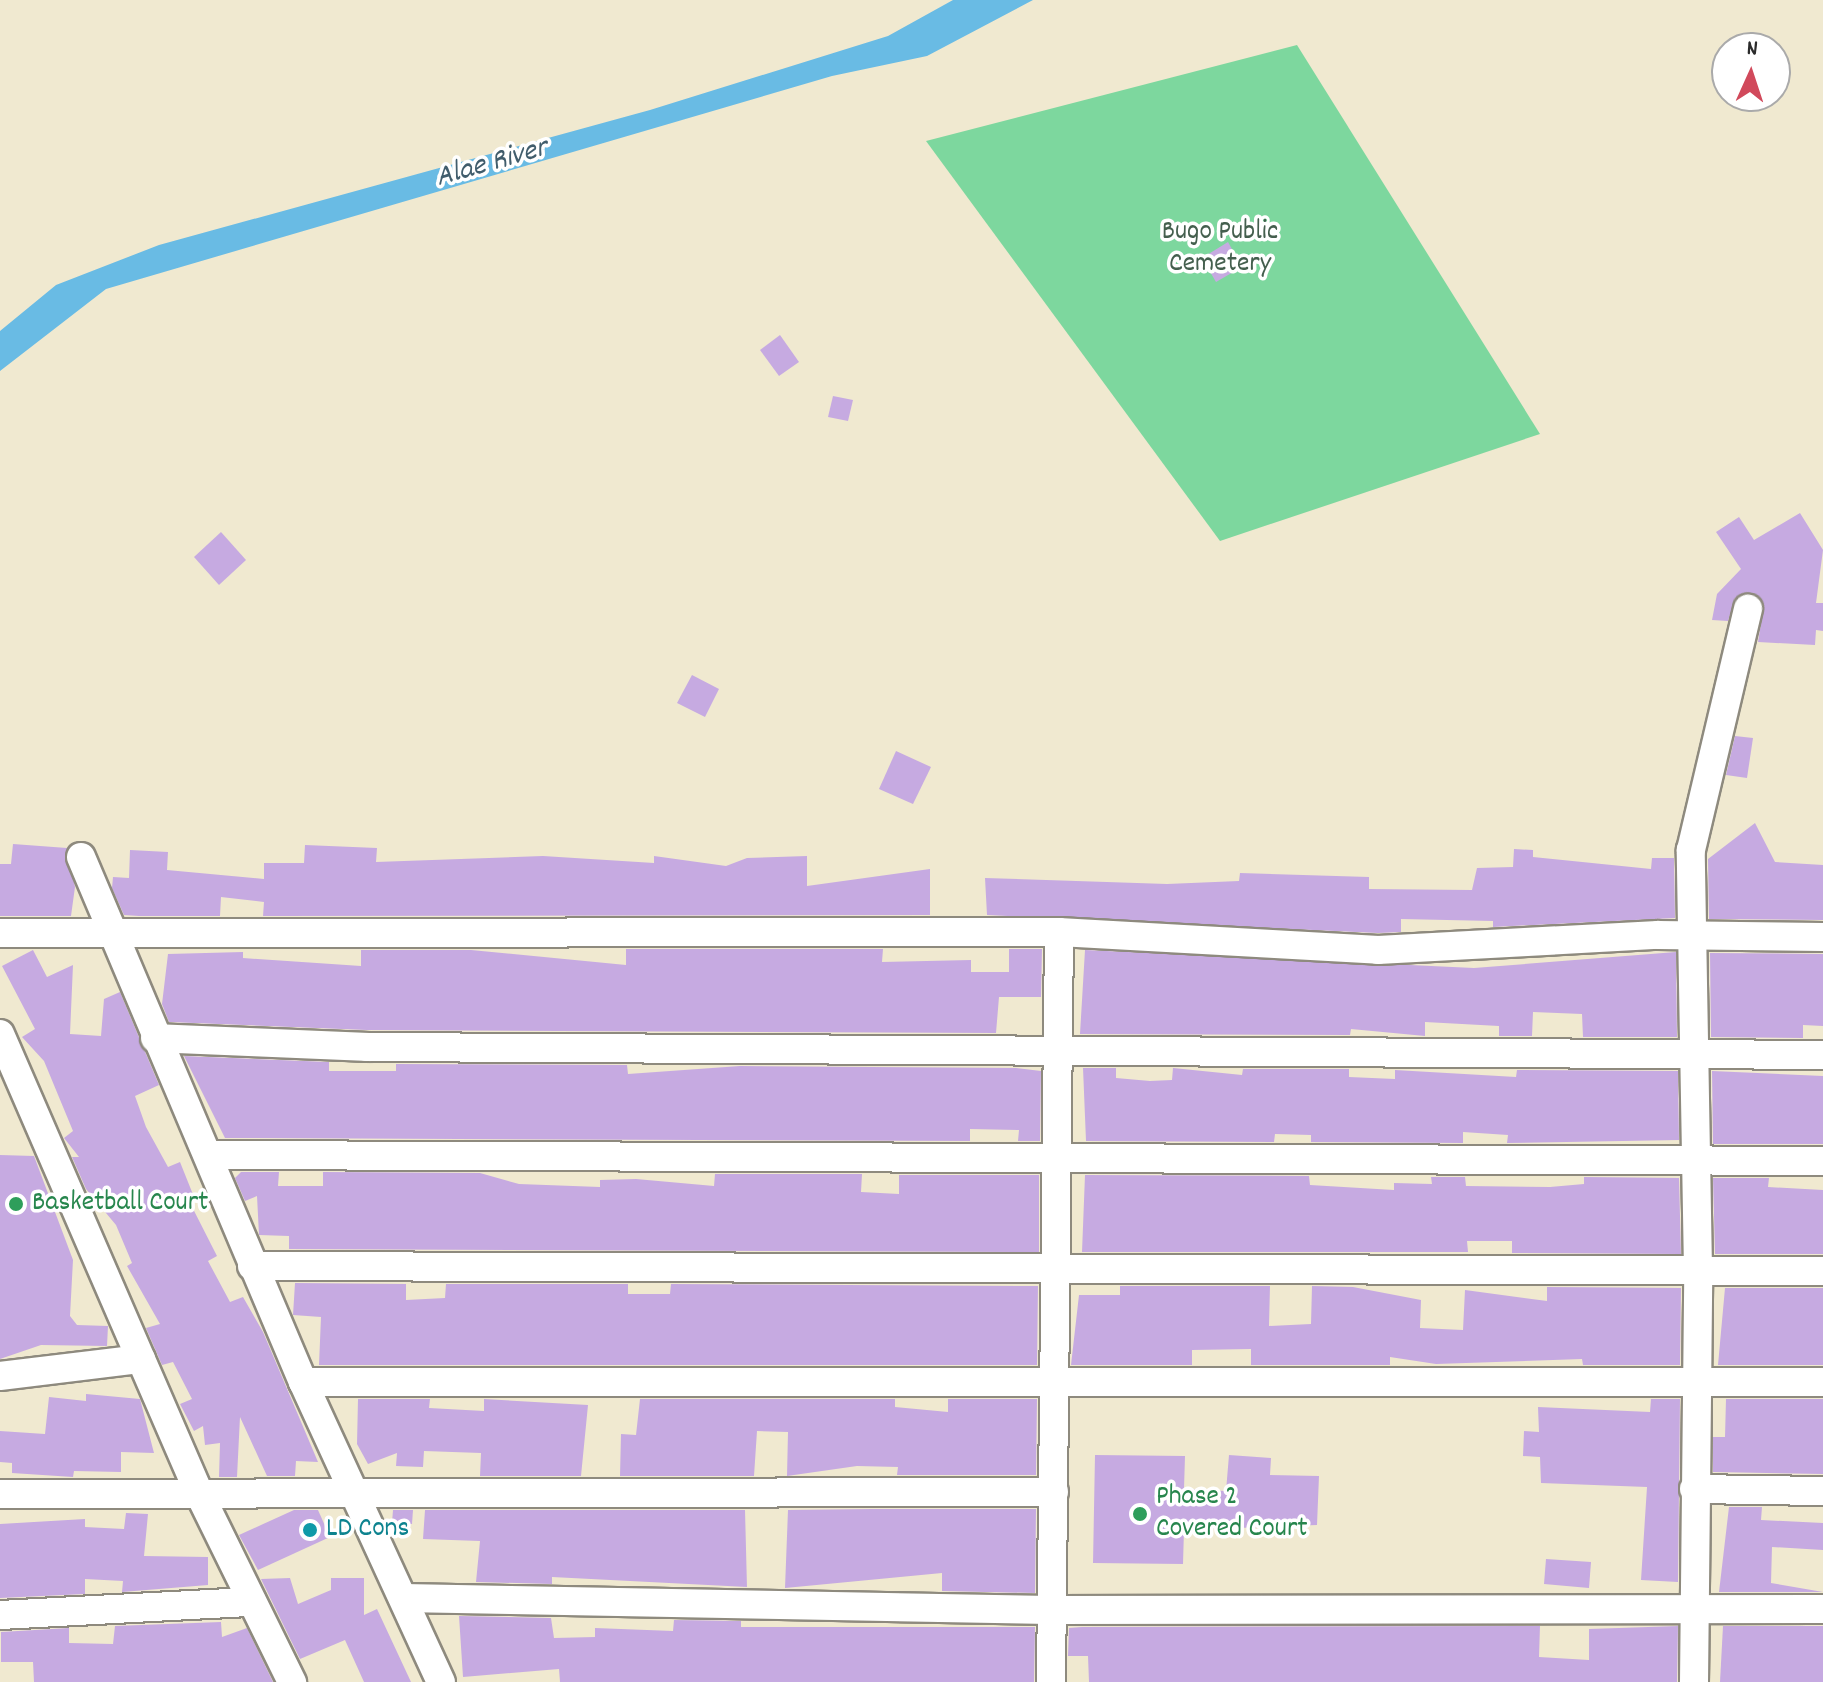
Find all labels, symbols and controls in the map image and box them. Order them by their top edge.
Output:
north arrow [1711,32,1791,112]
text: N [1746,34,1758,65]
water label: Alae River [432,132,552,198]
park label: Bugo Public Cemetery [1162,216,1278,282]
place label: Basketball Court [32,1187,208,1221]
marker: Basketball Court [7,1195,25,1213]
place label: Phase 2 Covered Court [1156,1481,1308,1547]
marker: Phase 2 Covered Court [1131,1505,1149,1523]
place label: LD Cons [326,1513,409,1547]
marker: LD Cons [301,1521,319,1539]

